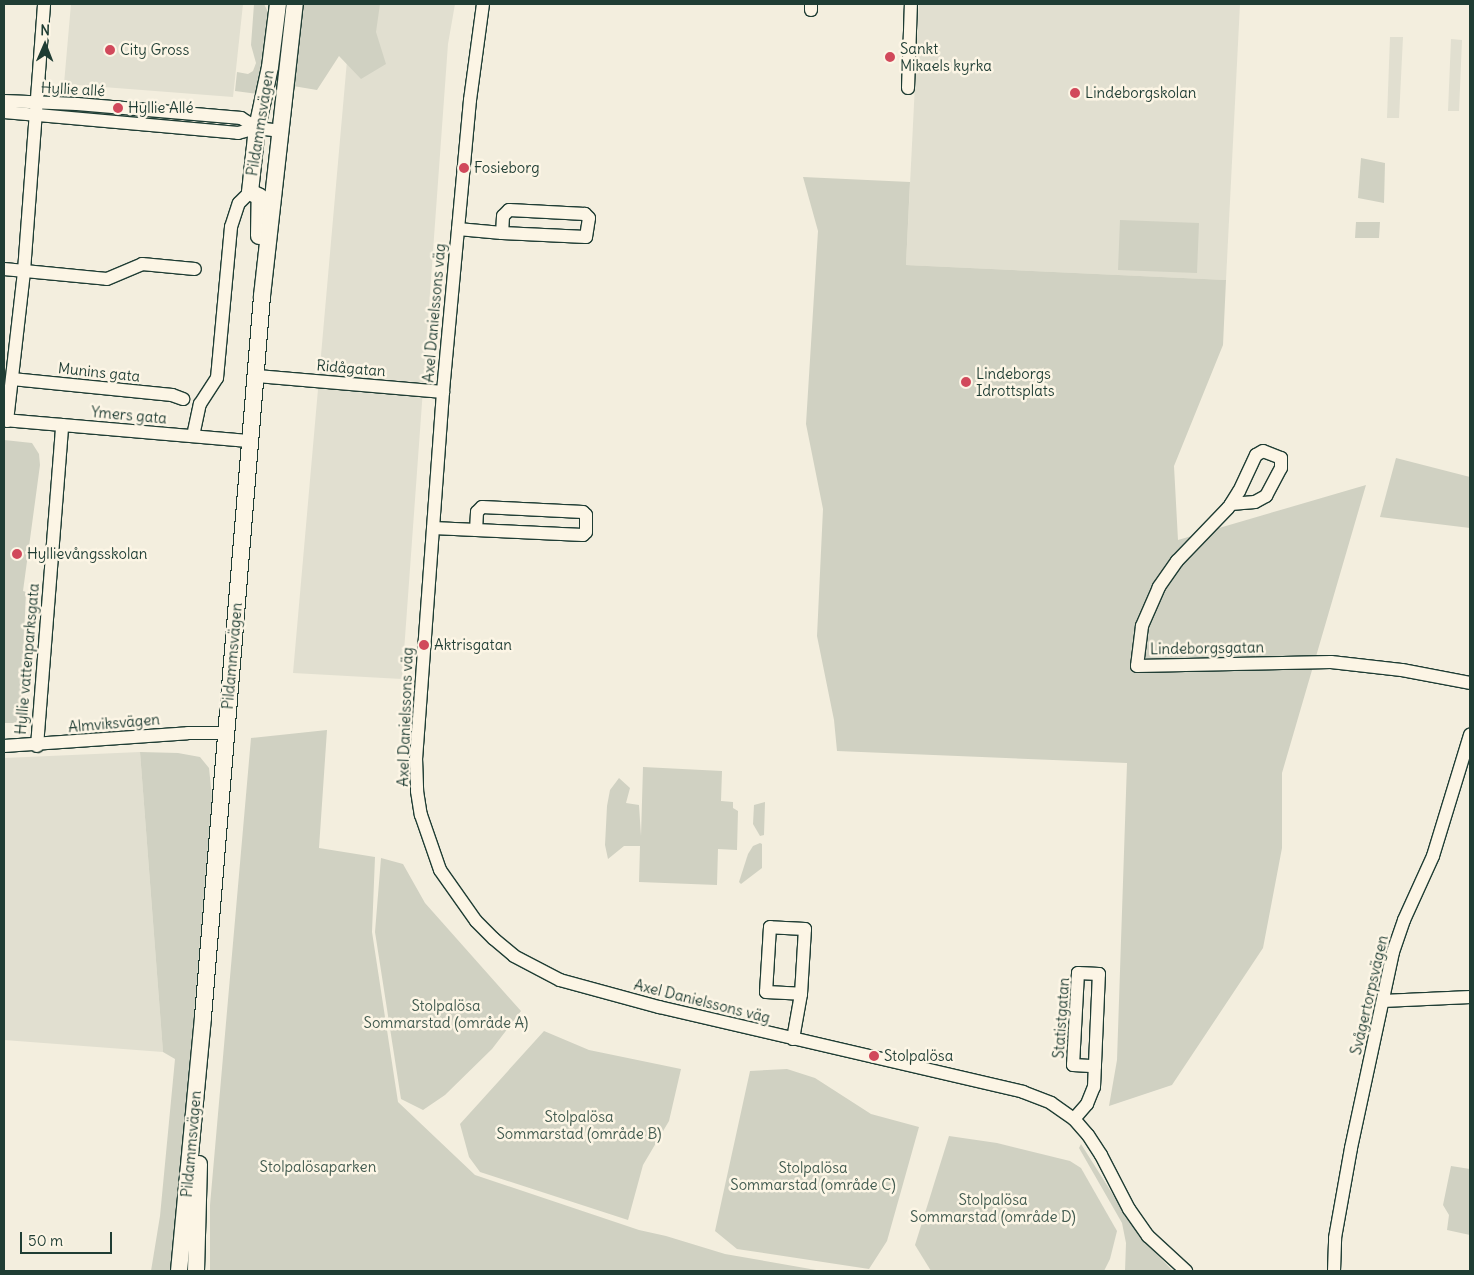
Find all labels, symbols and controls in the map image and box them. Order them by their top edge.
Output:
north arrow [20,20,70,70]
text: N [40,21,50,39]
place label: Sankt Mikaels kyrka [900,39,992,74]
place label: City Gross [120,41,189,59]
marker: City Gross [104,44,116,56]
marker: Sankt Mikaels kyrka [884,51,896,63]
street label: Pildammsvägen [243,69,277,177]
street label: Hyllie allé [40,78,106,100]
place label: Lindeborgskolan [1085,84,1196,102]
marker: Lindeborgskolan [1069,87,1081,99]
place label: Hyllie Allé [128,99,193,117]
marker: Hyllie Allé [112,102,124,114]
place label: Fosieborg [474,159,540,177]
marker: Fosieborg [458,162,470,174]
street label: Axel Danielssons väg [419,243,449,383]
street label: Ridågatan [316,356,386,380]
street label: Munins gata [57,359,141,385]
place label: Lindeborgs Idrottsplats [976,364,1055,399]
marker: Lindeborgs Idrottsplats [960,376,972,388]
street label: Ymers gata [90,403,168,427]
place label: Hyllievångsskolan [27,545,148,563]
marker: Hyllievångsskolan [11,548,23,560]
street label: Hyllie vattenparksgata [11,583,43,735]
street label: Pildammsvägen [218,602,246,710]
place label: Aktrisgatan [434,636,512,654]
street label: Lindeborgsgatan [1150,638,1264,658]
marker: Aktrisgatan [418,639,430,651]
street label: Axel Danielssons väg [394,647,416,787]
street label: Almviksvägen [67,710,161,736]
street label: Svågertorpsvägen [1346,933,1392,1057]
street label: Axel Danielssons väg [632,975,772,1027]
street label: Statistgatan [1049,977,1073,1059]
park label: Stolpalösa Sommarstad (område A) [364,996,528,1031]
place label: Stolpalösa [884,1047,953,1065]
marker: Stolpalösa [868,1050,880,1062]
street label: Pildammsvägen [177,1090,205,1198]
park label: Stolpalösa Sommarstad (område B) [496,1107,662,1142]
park label: Stolpalösaparken [260,1158,376,1176]
park label: Stolpalösa Sommarstad (område C) [730,1158,896,1193]
park label: Stolpalösa Sommarstad (område D) [910,1190,1076,1225]
scale bar [22,1222,115,1254]
text: 50 m [28,1231,63,1250]

